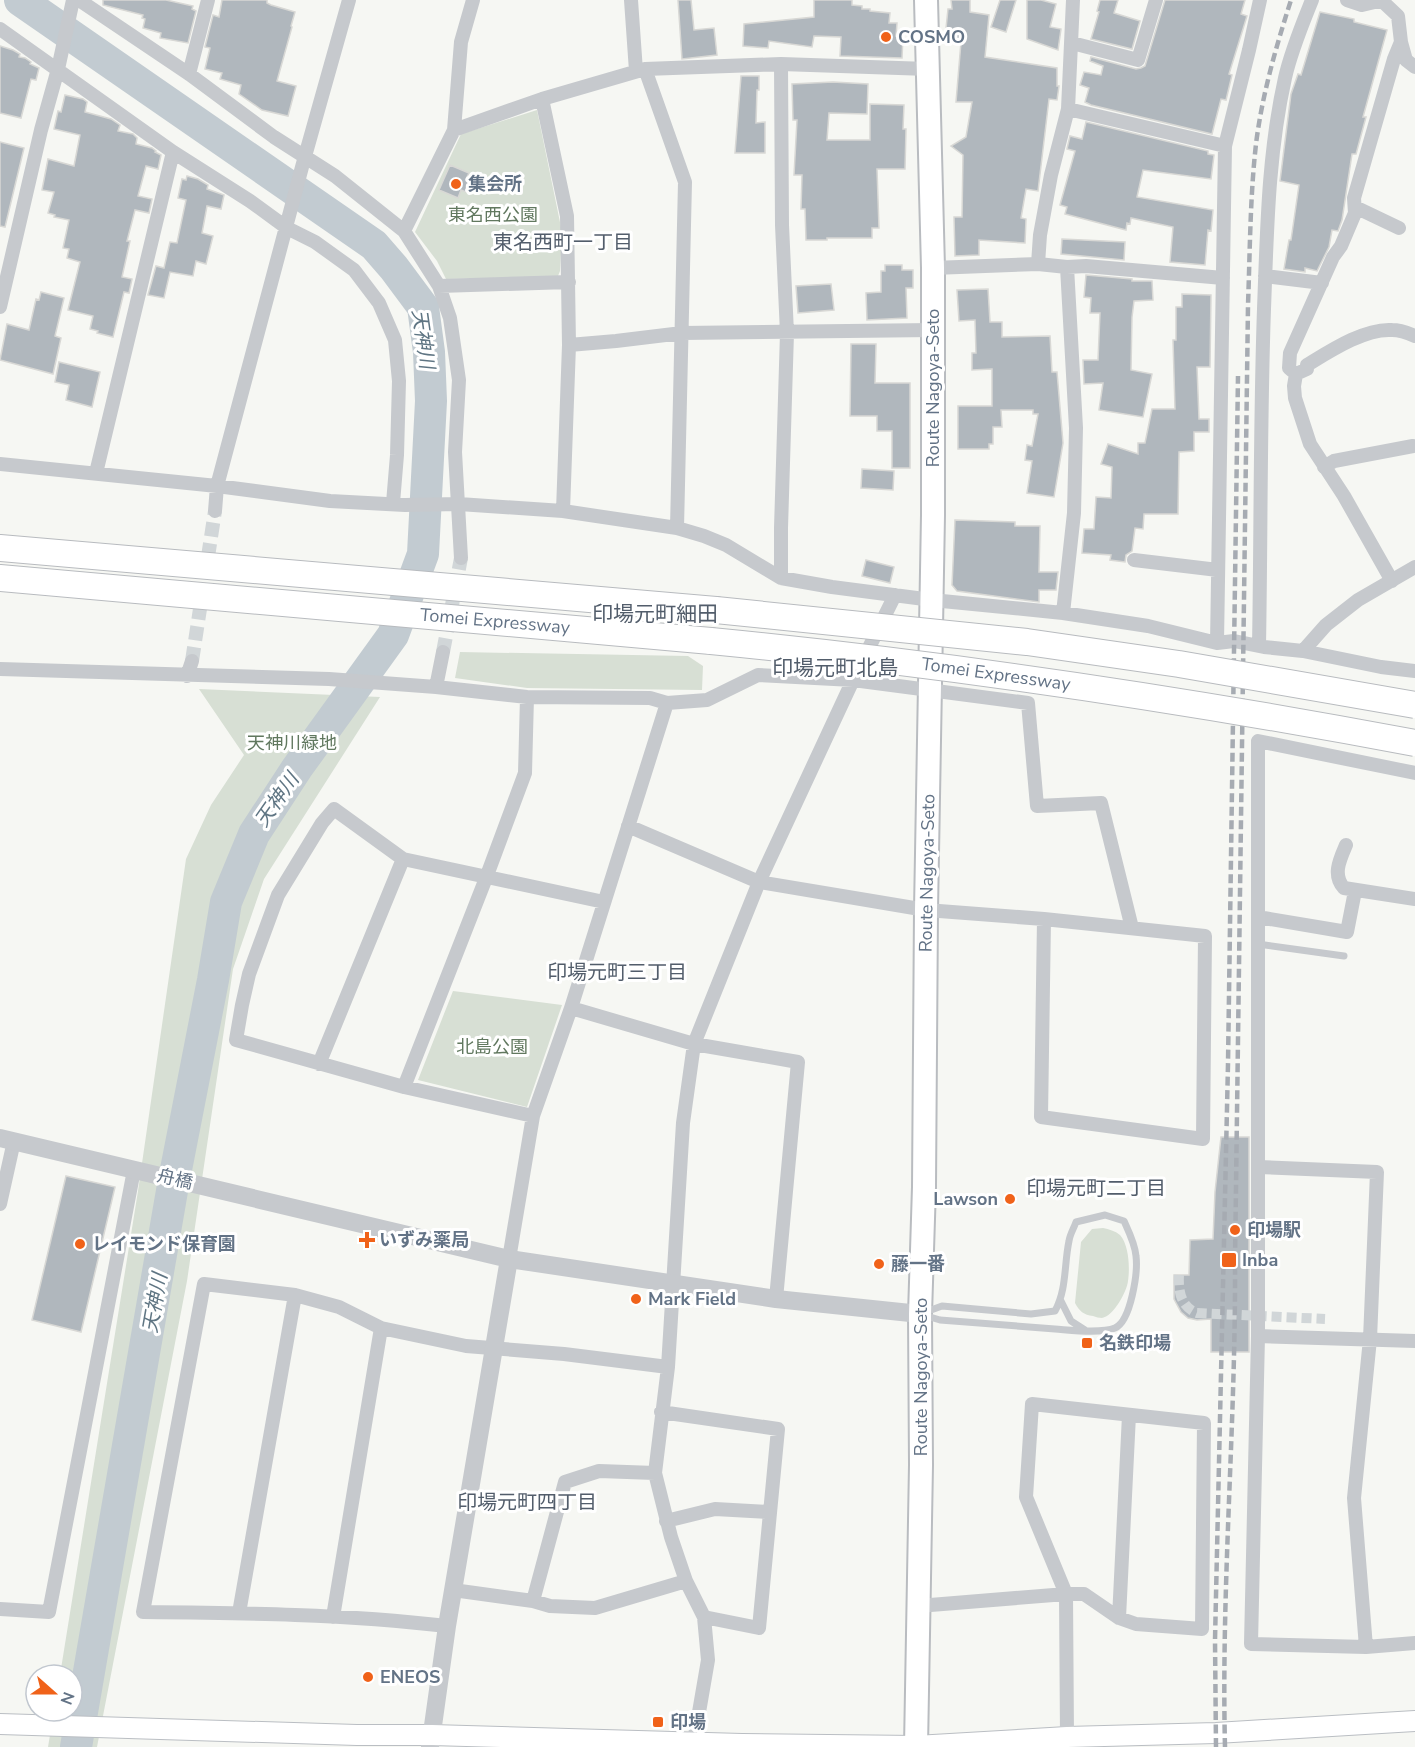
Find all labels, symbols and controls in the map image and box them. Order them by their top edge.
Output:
place label: COSMO [898,25,965,49]
marker: COSMO [879,30,893,44]
place label: 集会所 [468,172,522,196]
marker: 集会所 [449,177,463,191]
park label: 東名西公園 [448,203,538,227]
district label: 東名西町一丁目 [493,229,633,256]
water label: 天神川 [405,307,441,373]
street label: Route Nagoya-Seto [921,309,945,467]
district label: 印場元町細田 [592,600,718,628]
street label: Tomei Expressway [419,602,572,640]
street label: Tomei Expressway [920,652,1073,696]
district label: 印場元町北島 [772,654,898,682]
park label: 天神川緑地 [247,731,337,755]
water label: 天神川 [249,766,306,832]
street label: Route Nagoya-Seto [914,794,940,952]
district label: 印場元町三丁目 [547,959,687,986]
park label: 北島公園 [456,1035,528,1059]
street label: 舟橋 [155,1163,195,1195]
district label: 印場元町二丁目 [1026,1175,1166,1202]
place label: Lawson [933,1187,998,1211]
marker: Lawson [1003,1192,1017,1206]
place label: 印場駅 [1247,1218,1301,1242]
marker: 印場駅 [1228,1223,1242,1237]
place label: いずみ薬局 [379,1228,469,1252]
place label: レイモンド保育園 [92,1232,236,1256]
marker: いずみ薬局 [360,1233,374,1247]
marker: レイモンド保育園 [73,1237,87,1251]
place label: Inba [1242,1248,1278,1272]
marker: Inba [1220,1251,1238,1269]
place label: 藤一番 [891,1252,945,1276]
marker: 藤一番 [872,1257,886,1271]
water label: 天神川 [136,1269,174,1335]
place label: Mark Field [648,1287,736,1311]
marker: Mark Field [629,1292,643,1306]
street label: Route Nagoya-Seto [909,1298,933,1456]
place label: 名鉄印場 [1099,1331,1171,1355]
marker: 名鉄印場 [1080,1336,1094,1350]
district label: 印場元町四丁目 [457,1489,597,1516]
north arrow [24,1663,84,1723]
place label: ENEOS [380,1665,440,1689]
marker: ENEOS [361,1670,375,1684]
text: N [55,1688,79,1708]
place label: 印場 [670,1710,706,1734]
marker: 印場 [651,1715,665,1729]

